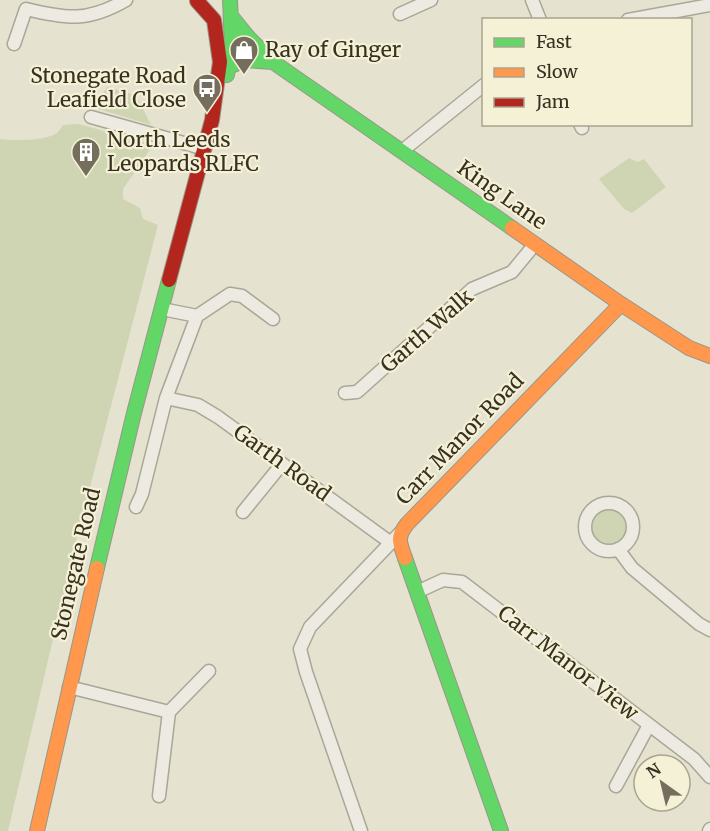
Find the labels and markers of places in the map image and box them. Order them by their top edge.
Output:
shop icon: Ray of Ginger [228,34,260,76]
place label: Ray of Ginger [265,36,401,63]
place label: Stonegate Road Leafield Close [30,62,186,113]
bus stop icon: Stonegate Road Leafield Close [191,72,223,114]
place label: North Leeds Leopards RLFC [107,126,259,177]
building icon: North Leeds Leopards RLFC [70,136,102,178]

